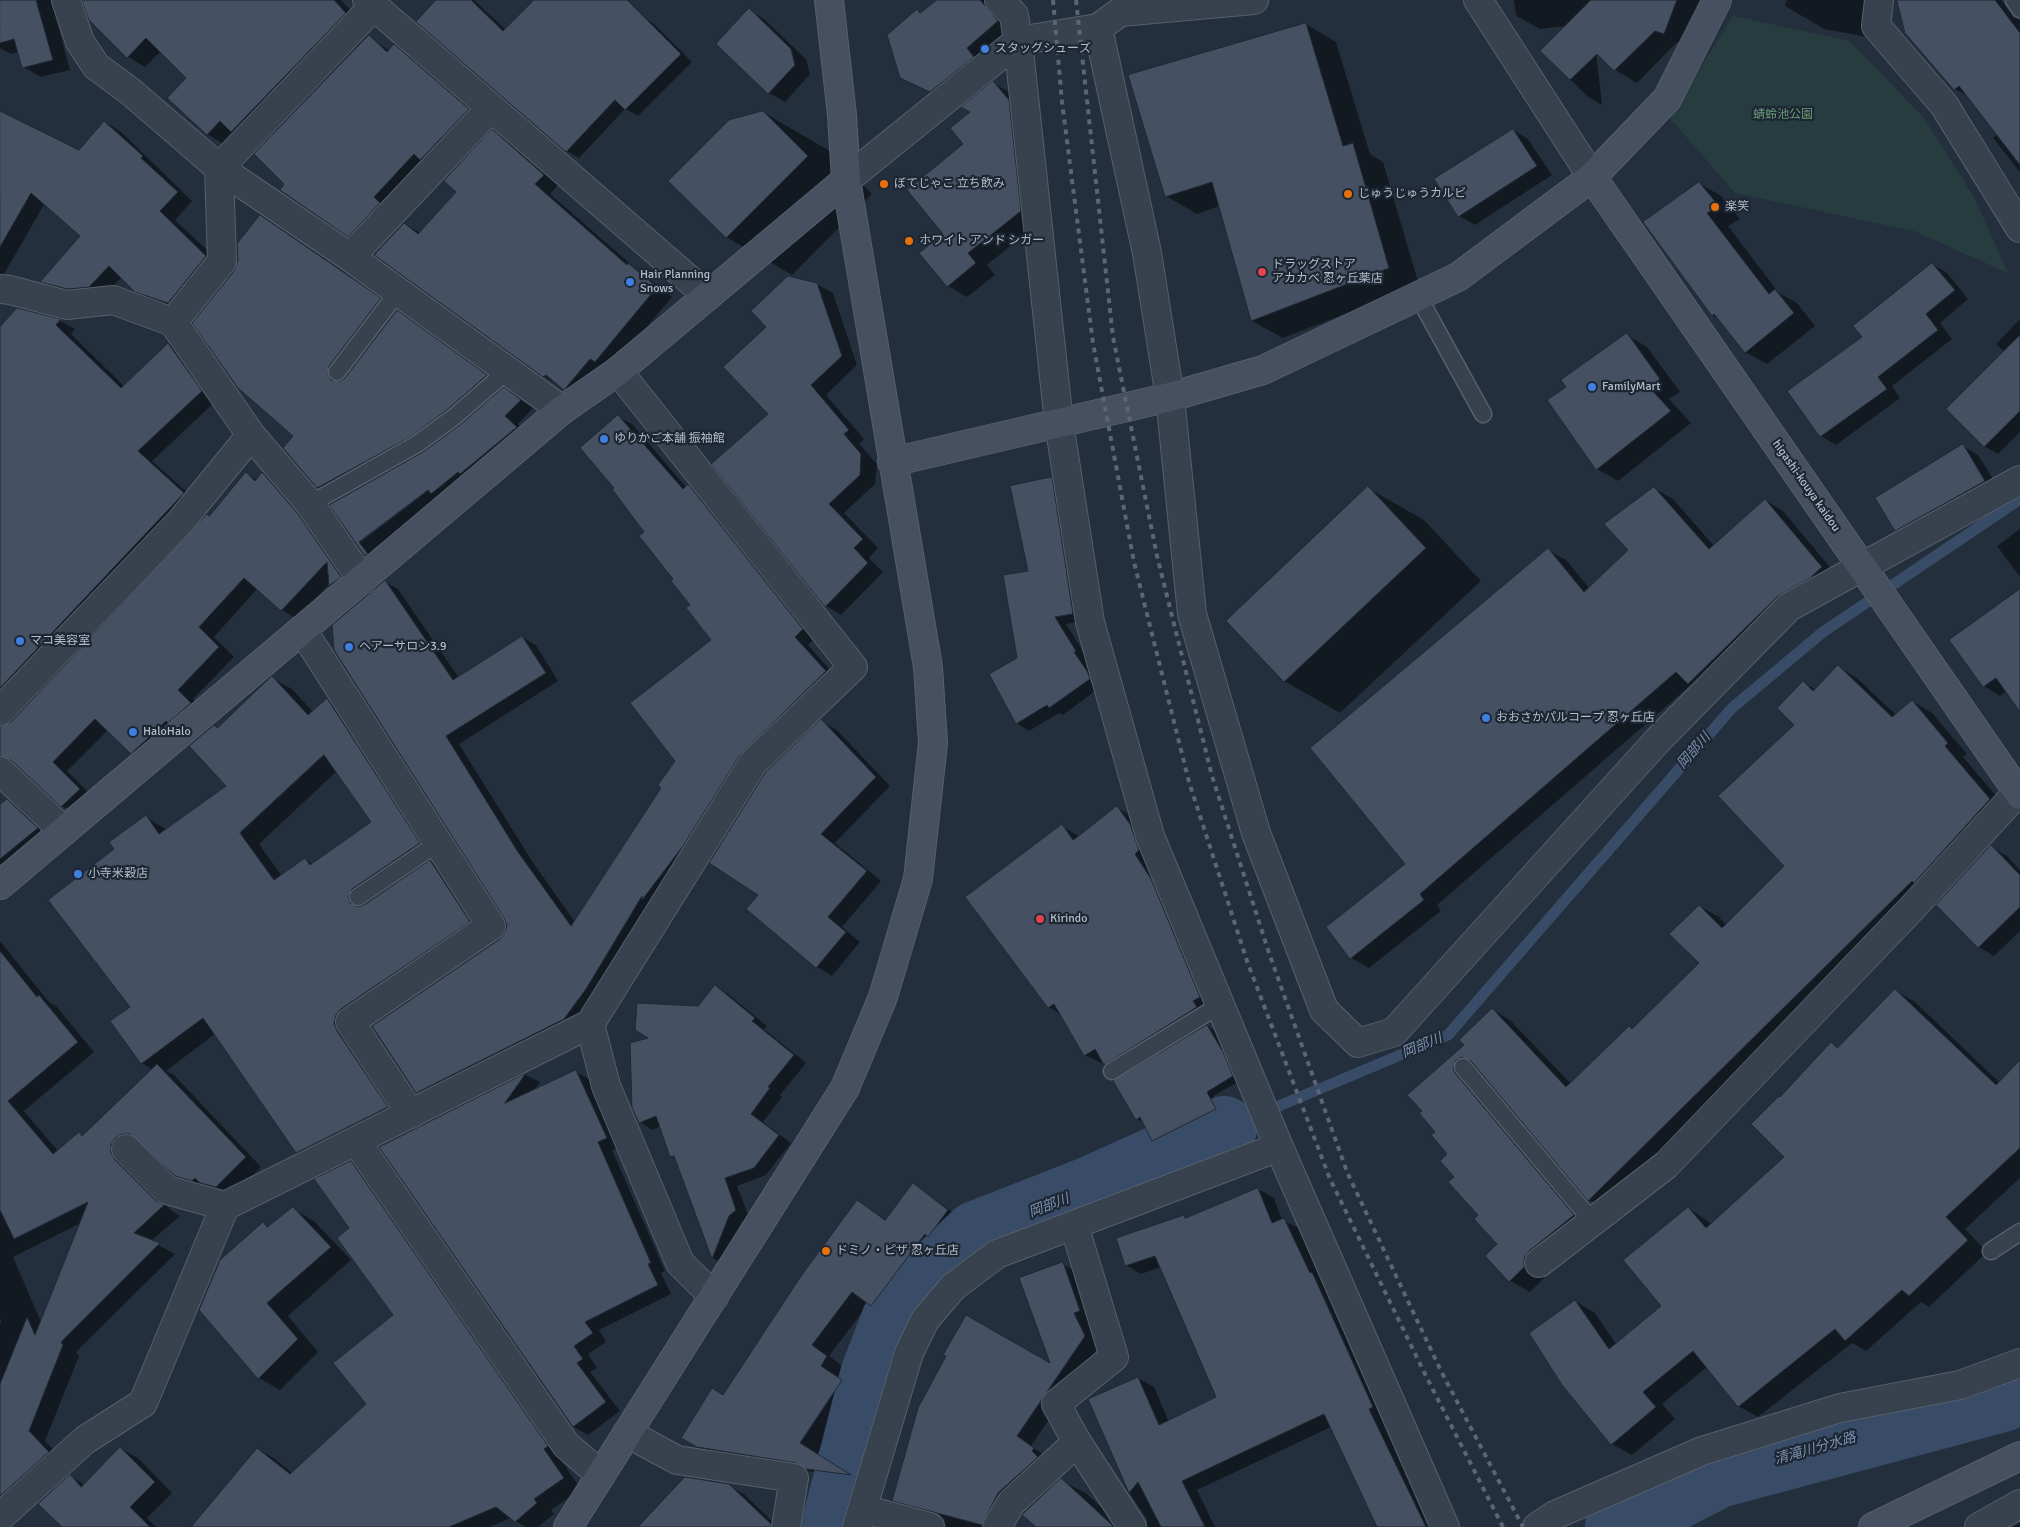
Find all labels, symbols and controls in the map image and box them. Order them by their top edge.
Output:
place label: スタッグシューズ [995,42,1091,56]
marker: スタッグシューズ [979,43,991,55]
park label: 蜻蛉池公園 [1753,108,1813,122]
place label: ぼてじゃこ 立ち飲み [894,177,1005,191]
marker: ぼてじゃこ 立ち飲み [878,178,890,190]
place label: じゅうじゅうカルビ [1358,187,1466,201]
marker: じゅうじゅうカルビ [1342,188,1354,200]
place label: 楽笑 [1725,200,1749,214]
marker: 楽笑 [1709,201,1721,213]
place label: ホワイト アンド シガー [919,234,1044,248]
marker: ホワイト アンド シガー [903,235,915,247]
place label: ドラッグストア アカカベ 忍ヶ丘薬店 [1272,258,1383,286]
marker: ドラッグストア アカカベ 忍ヶ丘薬店 [1256,266,1268,278]
place label: Hair Planning Snows [640,268,710,296]
marker: Hair Planning Snows [624,276,636,288]
place label: FamilyMart [1602,380,1660,394]
marker: FamilyMart [1586,381,1598,393]
place label: ゆりかご本舗 振袖館 [614,432,725,446]
marker: ゆりかご本舗 振袖館 [598,433,610,445]
street label: higashi-kouya kaidou [1769,437,1843,535]
place label: マコ美容室 [30,634,90,648]
marker: マコ美容室 [14,635,26,647]
place label: ヘアーサロン3.9 [359,640,446,654]
marker: ヘアーサロン3.9 [343,641,355,653]
place label: おおさかパルコープ 忍ヶ丘店 [1496,711,1655,725]
marker: おおさかパルコープ 忍ヶ丘店 [1480,712,1492,724]
place label: HaloHalo [143,725,191,739]
marker: HaloHalo [127,726,139,738]
water label: 岡部川 [1674,730,1714,772]
place label: 小寺米穀店 [88,867,148,881]
marker: 小寺米穀店 [72,868,84,880]
place label: Kirindo [1050,912,1087,926]
marker: Kirindo [1034,913,1046,925]
water label: 岡部川 [1399,1030,1445,1062]
water label: 岡部川 [1026,1191,1072,1221]
place label: ドミノ・ピザ 忍ヶ丘店 [836,1244,959,1258]
marker: ドミノ・ピザ 忍ヶ丘店 [820,1245,832,1257]
water label: 清滝川分水路 [1772,1429,1858,1469]

